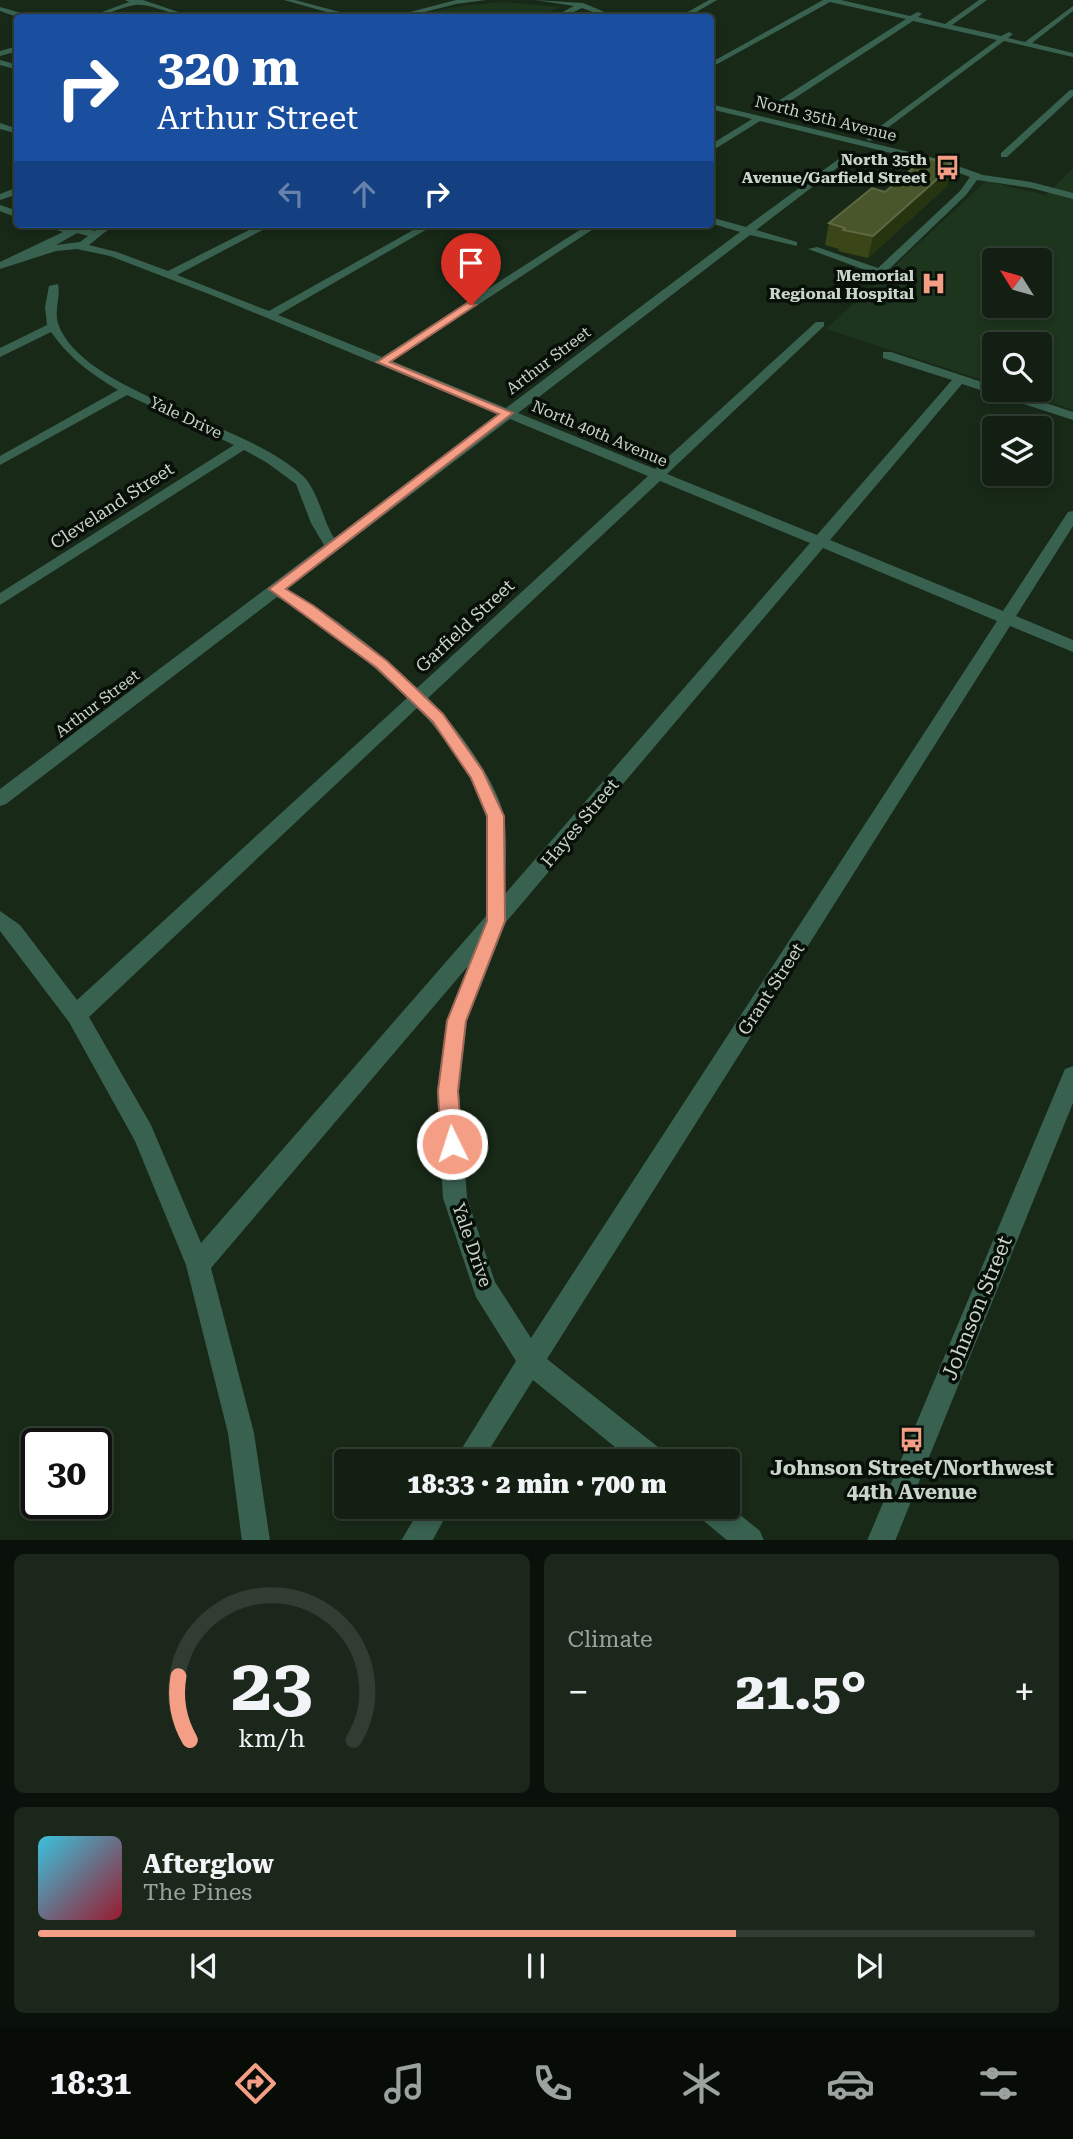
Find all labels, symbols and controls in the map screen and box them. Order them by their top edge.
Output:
text: 320 m [157,40,299,97]
icon: right [42,42,133,133]
street label: North 35th Avenue [753,92,899,145]
text: Arthur Street [157,99,358,137]
place label: North 35th Avenue/Garfield Street [742,150,927,187]
bus stop icon: North 35th Avenue/Garfield Street [933,154,961,182]
icon: left [272,175,310,213]
icon: ahead [345,175,383,213]
icon: right [418,175,456,213]
pin [441,233,501,305]
icon: arrive [452,244,490,282]
north arrow [982,248,1052,318]
map controls [982,248,1052,486]
place label: Memorial Regional Hospital [769,266,915,303]
hospital icon: Memorial Regional Hospital [920,270,948,298]
street label: Arthur Street [502,323,594,398]
button: search [982,332,1052,402]
street label: Yale Drive [146,392,225,443]
street label: North 40th Avenue [529,396,671,471]
button: layers [982,416,1052,486]
street label: Cleveland Street [46,458,177,553]
street label: Garfield Street [411,575,518,676]
street label: Arthur Street [51,666,143,741]
street label: Hayes Street [537,774,623,871]
street label: Grant Street [733,939,808,1039]
position arrow [415,1107,489,1181]
street label: Yale Drive [448,1200,497,1290]
street label: Johnson Street [937,1232,1017,1384]
bus stop icon: Johnson Street/Northwest 44th Avenue [898,1425,926,1453]
speed limit sign: 30 [21,1428,112,1519]
place label: Johnson Street/Northwest 44th Avenue [770,1456,1054,1504]
text: 18:33 · 2 min · 700 m [407,1469,667,1499]
text: Climate [568,1626,653,1653]
text: 23 [231,1643,313,1728]
text: 21.5° [736,1661,867,1722]
text: − [568,1670,589,1714]
text: + [1014,1670,1035,1714]
text: km/h [238,1723,305,1752]
text: Afterglow [143,1849,274,1879]
text: The Pines [143,1879,252,1906]
icon: previous [185,1947,223,1985]
icon: pause [517,1947,555,1985]
icon: next [850,1947,888,1985]
icon: directions [231,2059,280,2108]
icon: music [380,2059,429,2108]
icon: phone [528,2059,577,2108]
icon: climate [677,2059,726,2108]
icon: car [826,2059,875,2108]
icon: filters [974,2059,1023,2108]
text: 18:31 [50,2064,132,2102]

